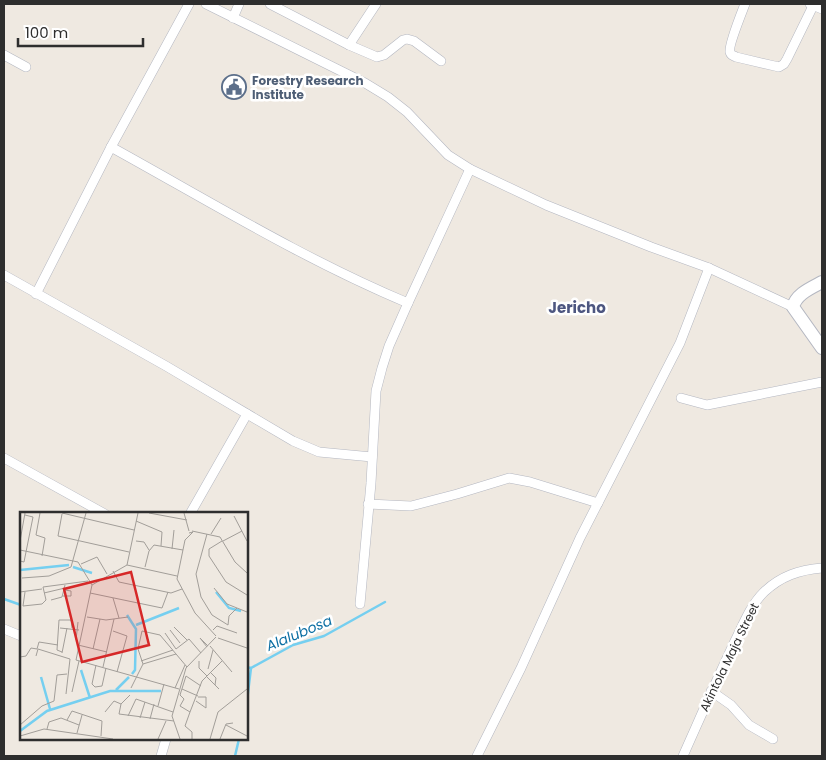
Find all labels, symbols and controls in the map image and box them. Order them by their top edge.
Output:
scale bar [18,15,142,47]
text: 100 m [25,22,68,43]
place label: Forestry Research Institute [252,72,364,103]
public building icon: Forestry Research Institute [221,74,247,100]
district label: Jericho [548,297,606,318]
inset map [20,512,248,740]
street label: Akintola Maja Street [695,600,763,714]
water label: Alalubosa [262,610,336,656]

